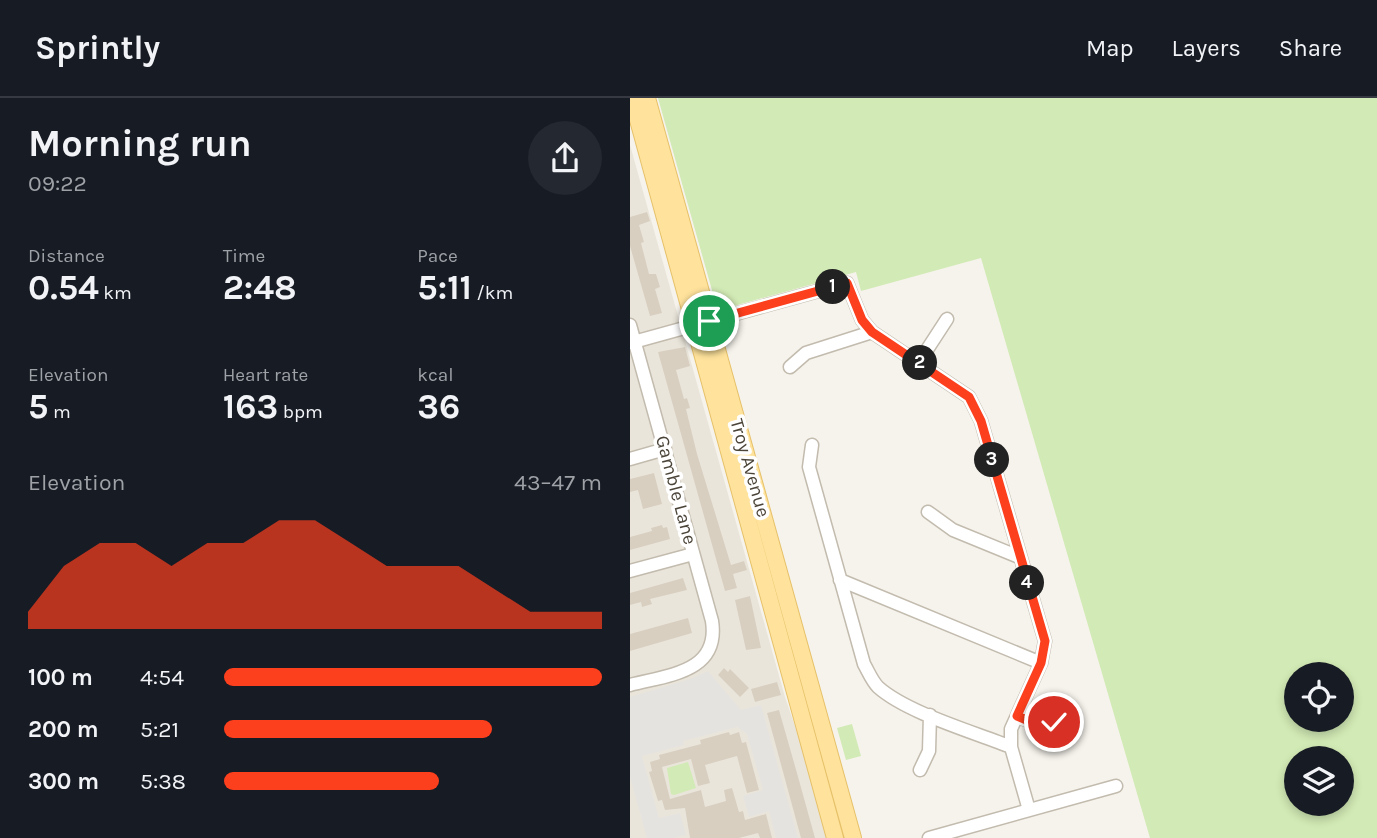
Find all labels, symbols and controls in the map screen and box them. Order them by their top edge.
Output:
text: Sprintly [35,29,160,67]
text: Map [1086,34,1134,62]
text: Layers [1172,34,1241,62]
text: Share [1279,34,1342,62]
text: Morning run [28,121,252,166]
button: share [528,121,602,195]
text: 09:22 [28,170,87,197]
text: Distance [28,245,105,267]
text: Time [223,245,265,267]
text: Pace [417,245,458,267]
text: 0.54 [28,267,99,308]
text: 2:48 [223,267,297,308]
text: 5:11 [417,267,472,308]
pin: 1 [816,270,850,304]
text: 1 [829,275,836,297]
text: km [99,282,132,304]
text: /km [472,282,513,304]
pin [679,291,739,351]
icon: arrive [690,302,728,340]
pin: 2 [902,345,938,380]
text: 2 [914,351,925,373]
text: Elevation [28,364,108,386]
text: Heart rate [223,364,308,386]
text: kcal [417,364,454,386]
text: 5 [28,386,48,427]
text: 163 [223,386,278,427]
text: 36 [417,386,460,427]
text: m [48,401,71,423]
text: bpm [278,401,323,423]
street label: Troy Avenue [725,416,775,520]
street label: Gamble Lane [651,433,701,547]
pin: 3 [974,442,1010,478]
text: 3 [986,448,997,470]
text: Elevation [28,469,125,496]
text: 43–47 m [514,469,602,496]
pin: 4 [1010,566,1044,601]
text: 4 [1021,571,1032,593]
map controls [1284,662,1354,816]
button: locate [1284,662,1354,732]
text: 100 m [28,664,93,691]
text: 4:54 [140,664,184,691]
pin [1024,692,1084,752]
icon: check [1035,703,1073,741]
text: 200 m [28,716,99,743]
text: 5:21 [140,716,179,743]
button: layers [1284,746,1354,816]
text: 300 m [28,768,99,795]
text: 5:38 [140,768,186,795]

